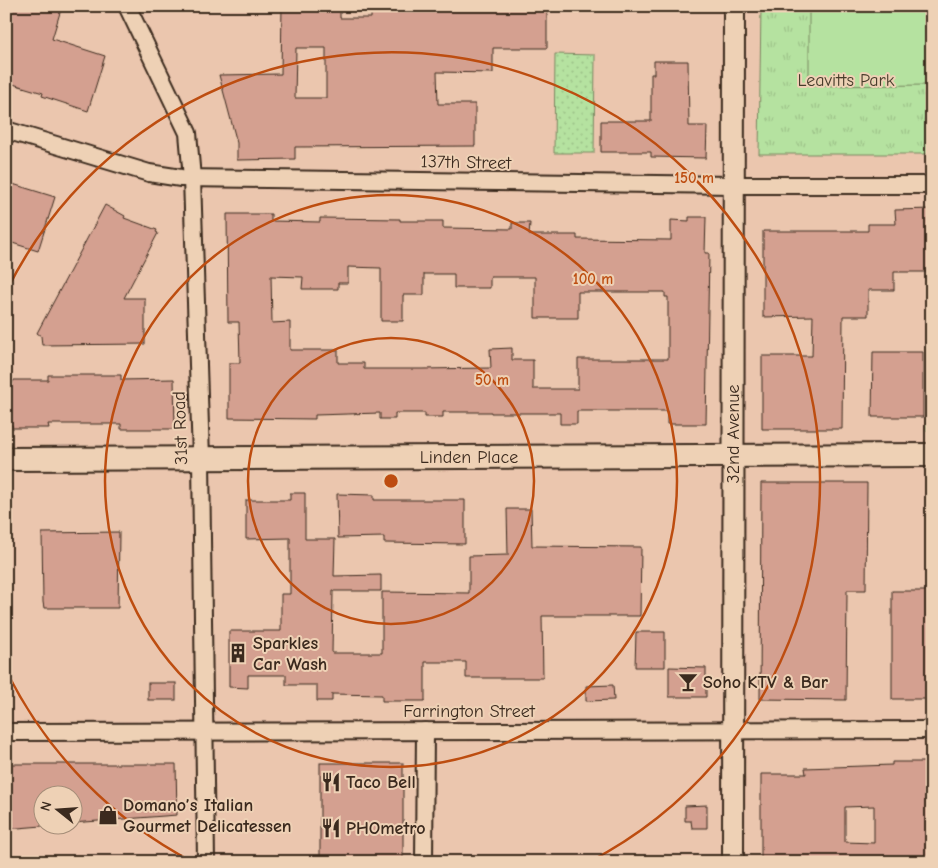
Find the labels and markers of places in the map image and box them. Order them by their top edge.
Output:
centre of rings [382,472,400,490]
place label: Sparkles Car Wash [253,633,327,675]
building icon: Sparkles Car Wash [227,642,249,664]
bar icon: Soho KTV & Bar [677,671,699,693]
place label: Soho KTV & Bar [703,672,829,693]
restaurant icon: Taco Bell [320,771,342,793]
place label: Taco Bell [346,772,416,793]
place label: Domano’s Italian Gourmet Delicatessen [123,795,292,837]
shop icon: Domano’s Italian Gourmet Delicatessen [97,804,119,826]
restaurant icon: PHOmetro [320,817,342,839]
place label: PHOmetro [346,818,426,839]

